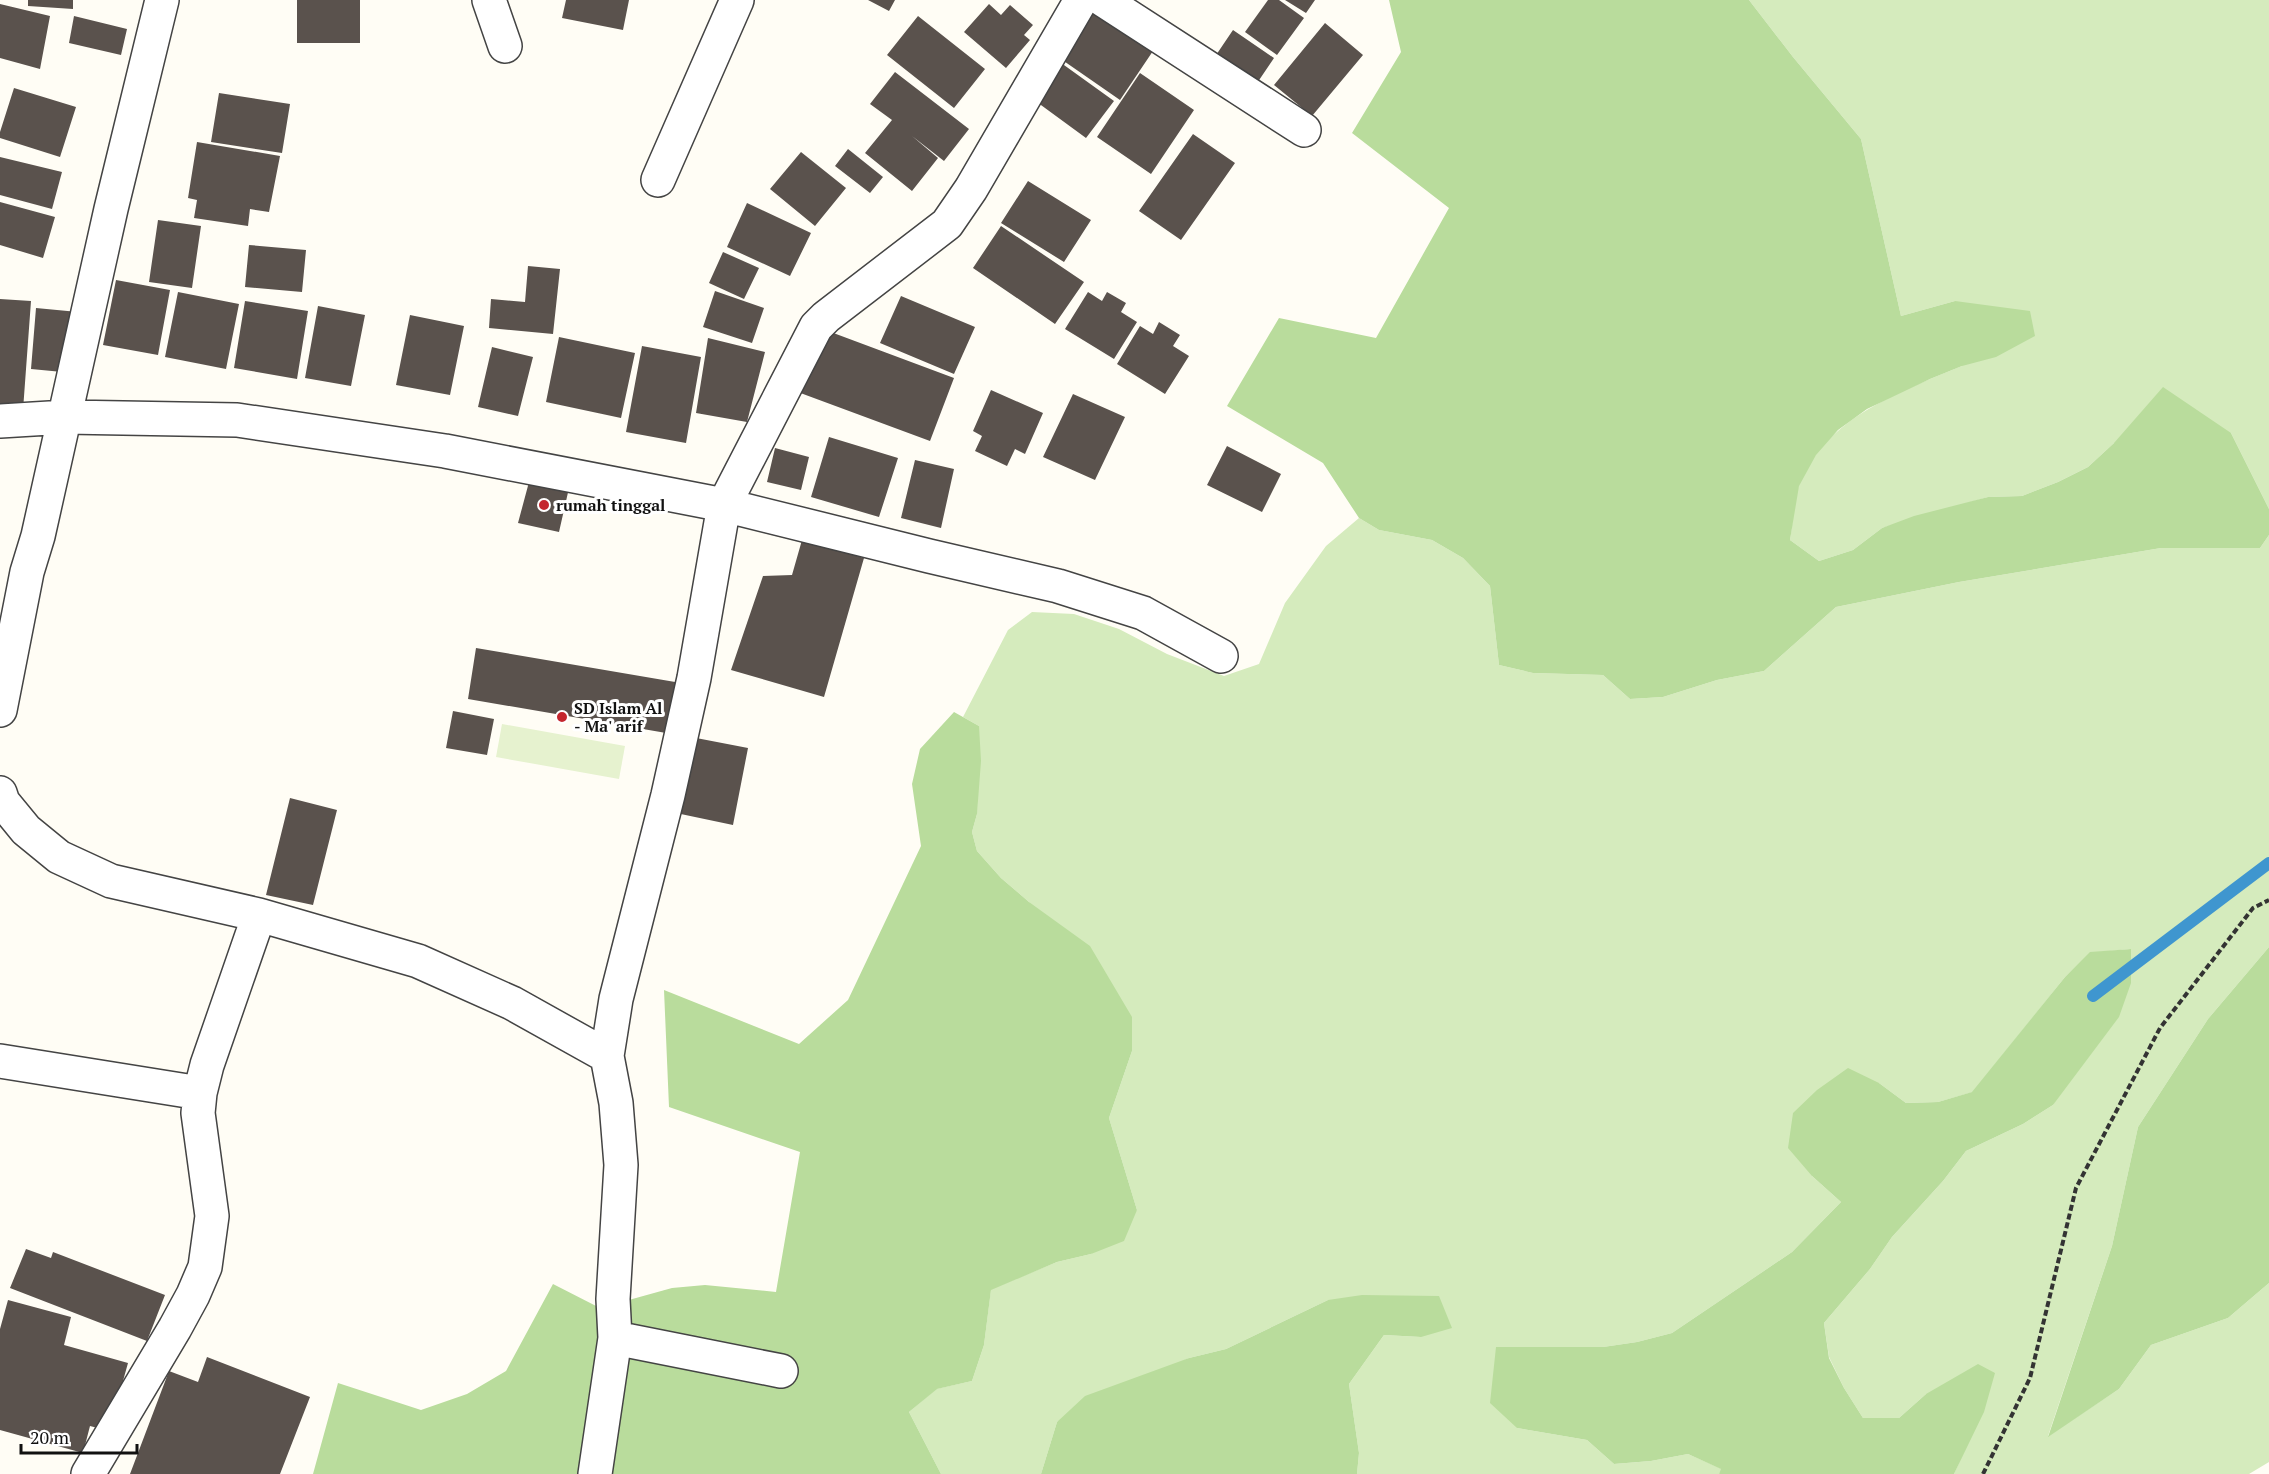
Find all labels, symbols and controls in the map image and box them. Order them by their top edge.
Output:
place label: rumah tinggal [556,494,665,516]
marker: rumah tinggal [537,498,551,512]
place label: SD Islam Al - Ma' arif [574,697,662,737]
marker: SD Islam Al - Ma' arif [555,710,569,724]
scale bar [21,1417,136,1455]
text: 20 m [30,1425,70,1449]

